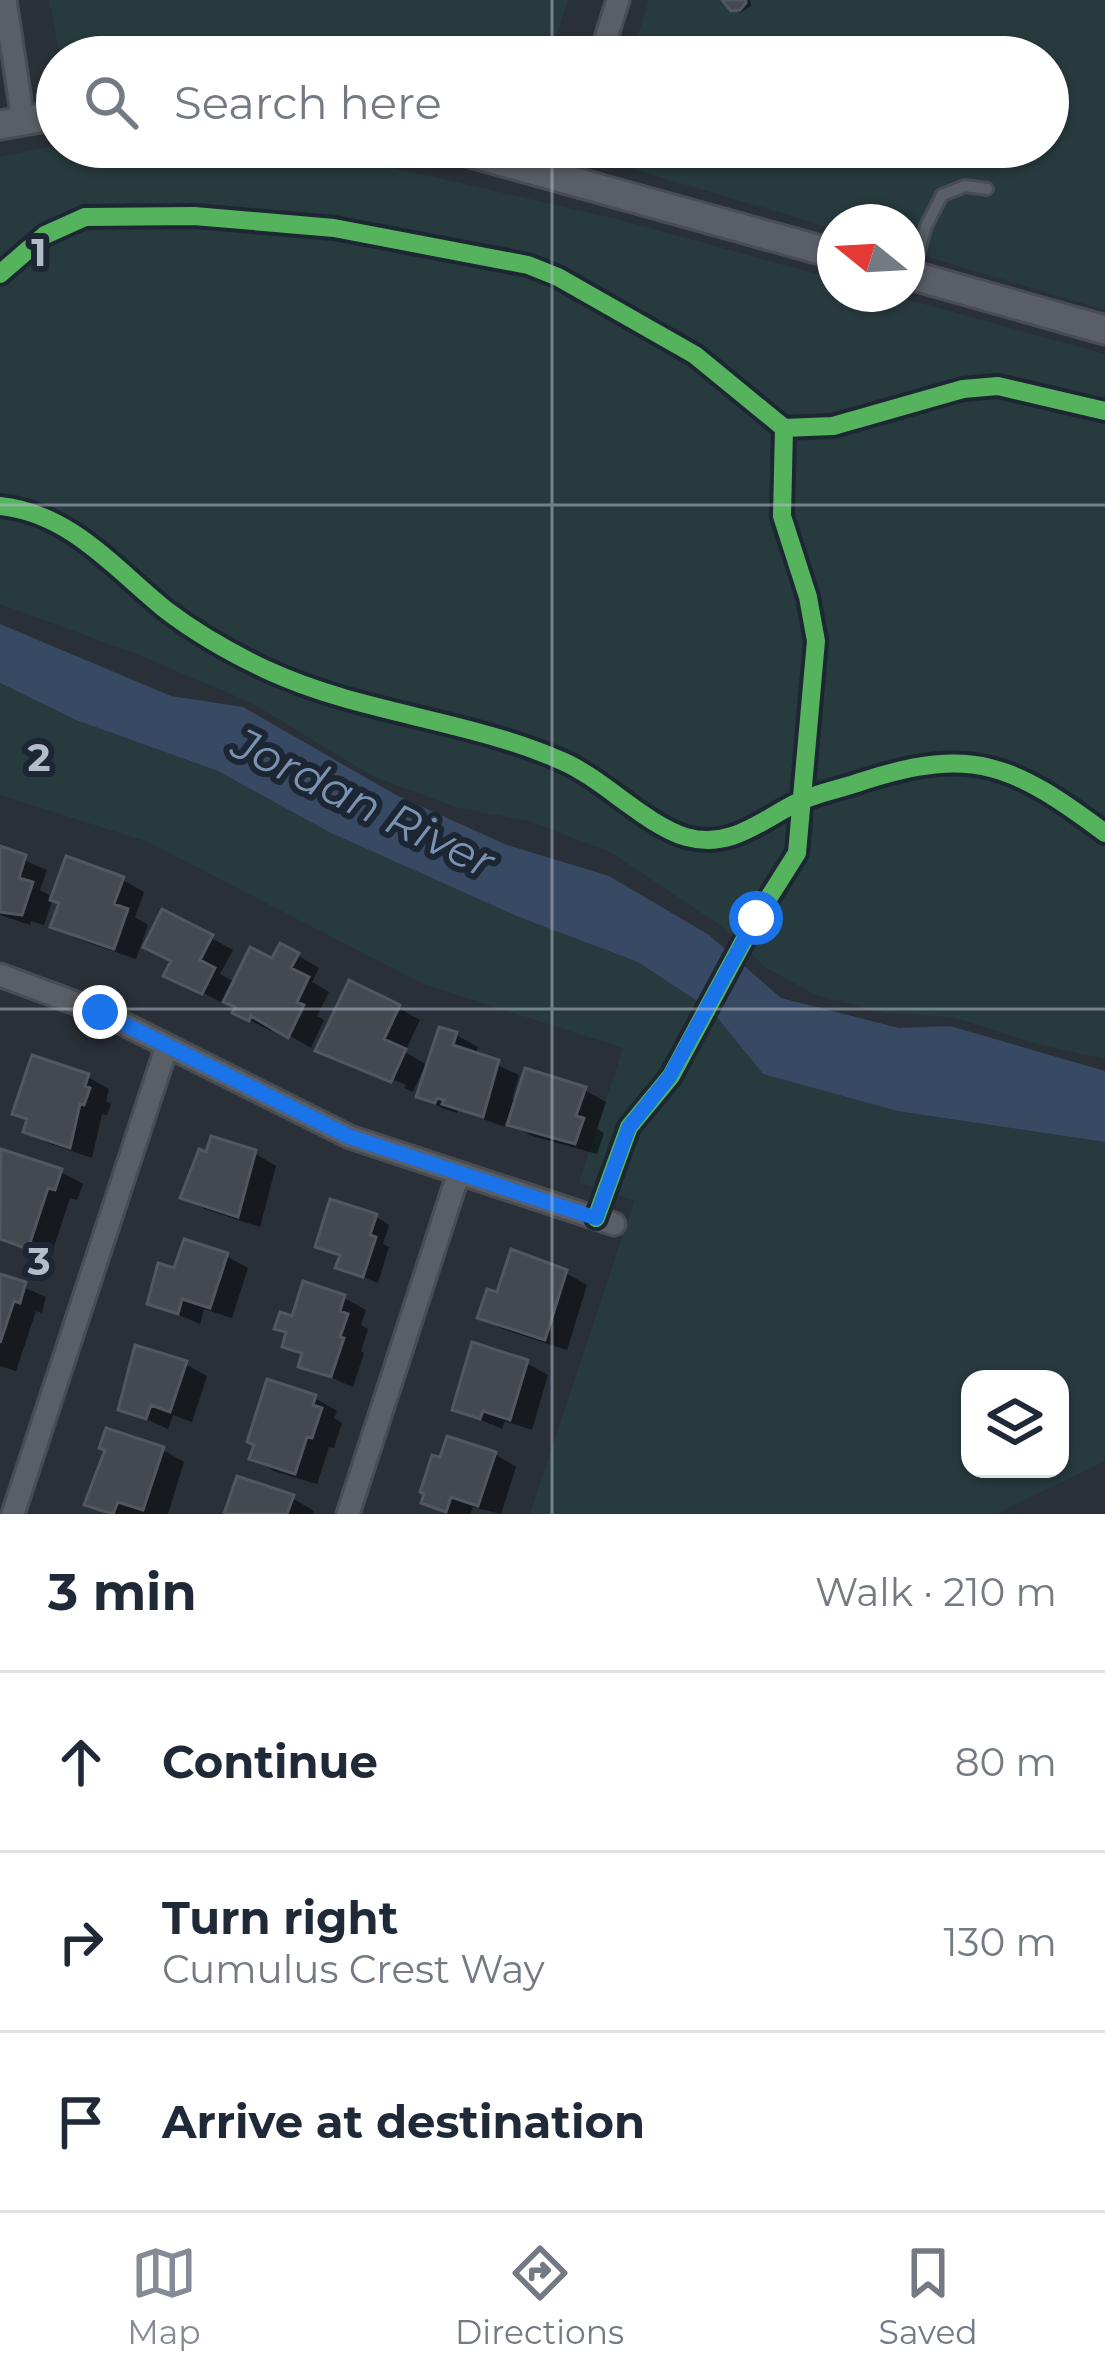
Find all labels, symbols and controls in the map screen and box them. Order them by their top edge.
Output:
search box [36,36,1069,168]
icon: search [78,69,144,135]
text: Search here [174,75,442,130]
north arrow [817,204,925,312]
text: 1 [31,228,47,276]
water label: Jordan River [222,714,505,889]
text: 2 [27,733,51,781]
route start [729,891,783,945]
route end [73,985,127,1039]
text: 3 [26,1237,51,1285]
map controls [961,1370,1069,1478]
button: layers [961,1370,1069,1478]
text: 3 min [48,1561,197,1623]
text: Walk · 210 m [815,1568,1057,1616]
icon: ahead [48,1729,114,1795]
text: Continue [162,1734,378,1789]
text: 80 m [955,1738,1057,1786]
text: Turn right [162,1890,398,1945]
icon: right [48,1909,114,1975]
text: 130 m [944,1918,1057,1966]
text: Cumulus Crest Way [162,1945,545,1993]
icon: arrive [48,2089,114,2155]
text: Arrive at destination [162,2094,645,2149]
tab: Map [127,2240,201,2352]
tab: Directions [455,2240,624,2352]
tab: Saved [879,2240,978,2352]

